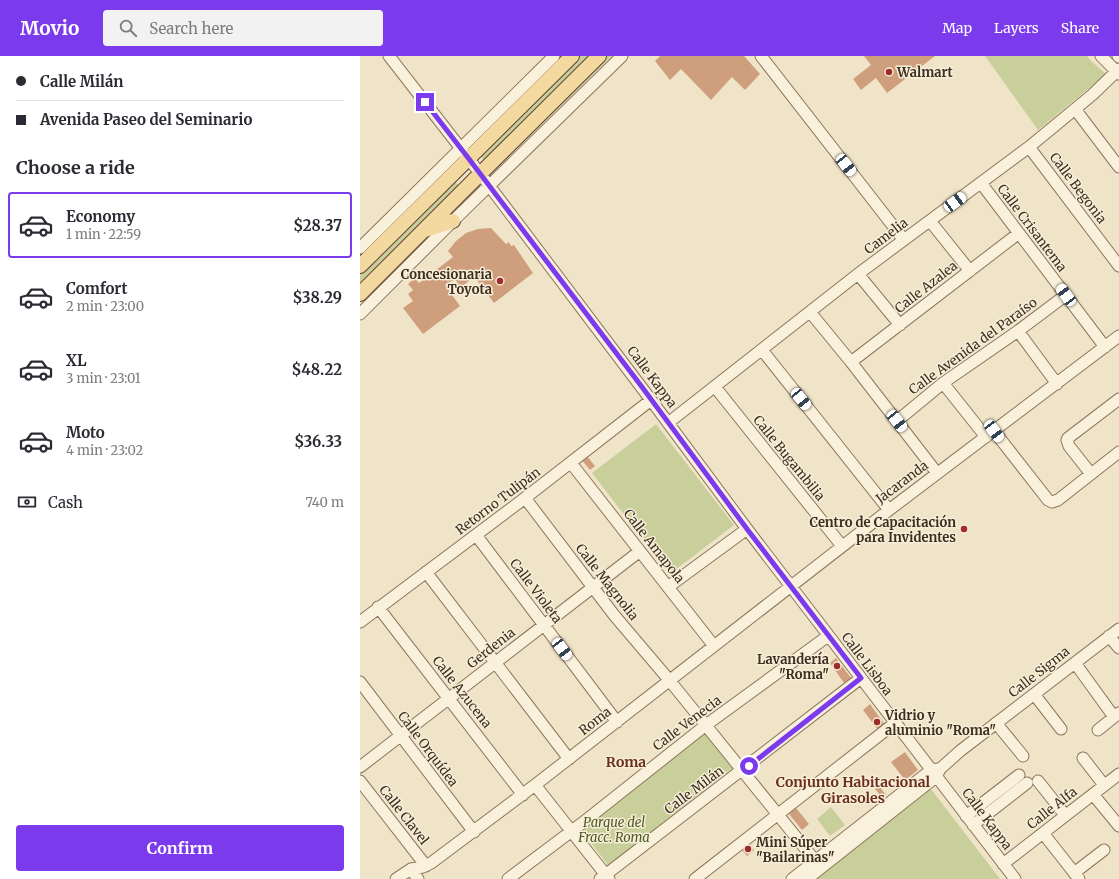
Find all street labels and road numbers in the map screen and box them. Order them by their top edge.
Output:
street label: Calle Begonia [1046,149,1110,227]
street label: Calle Crisantema [993,181,1071,275]
street label: Camelia [861,214,911,258]
street label: Calle Azalea [891,257,961,317]
street label: Calle Avenida del Paraíso [905,293,1041,398]
street label: Calle Kappa [623,343,681,411]
street label: Calle Bugambilia [749,412,829,504]
street label: Jacaranda [872,457,932,508]
street label: Retorno Tulipán [452,463,544,539]
street label: Calle Amapola [620,506,688,586]
street label: Calle Magnolia [572,540,642,624]
street label: Calle Violeta [506,555,566,627]
street label: Gerdenia [464,624,519,672]
street label: Calle Lisboa [838,629,896,699]
street label: Calle Sigma [1005,643,1073,701]
street label: Calle Azucena [429,653,495,732]
street label: Calle Venecia [649,692,725,754]
street label: Roma [575,703,615,739]
street label: Calle Orquídea [394,708,462,790]
street label: Calle Milán [661,762,727,818]
street label: Calle Clavel [375,782,433,848]
street label: Calle Alfa [1024,783,1080,833]
street label: Calle Kappa [958,785,1016,853]

